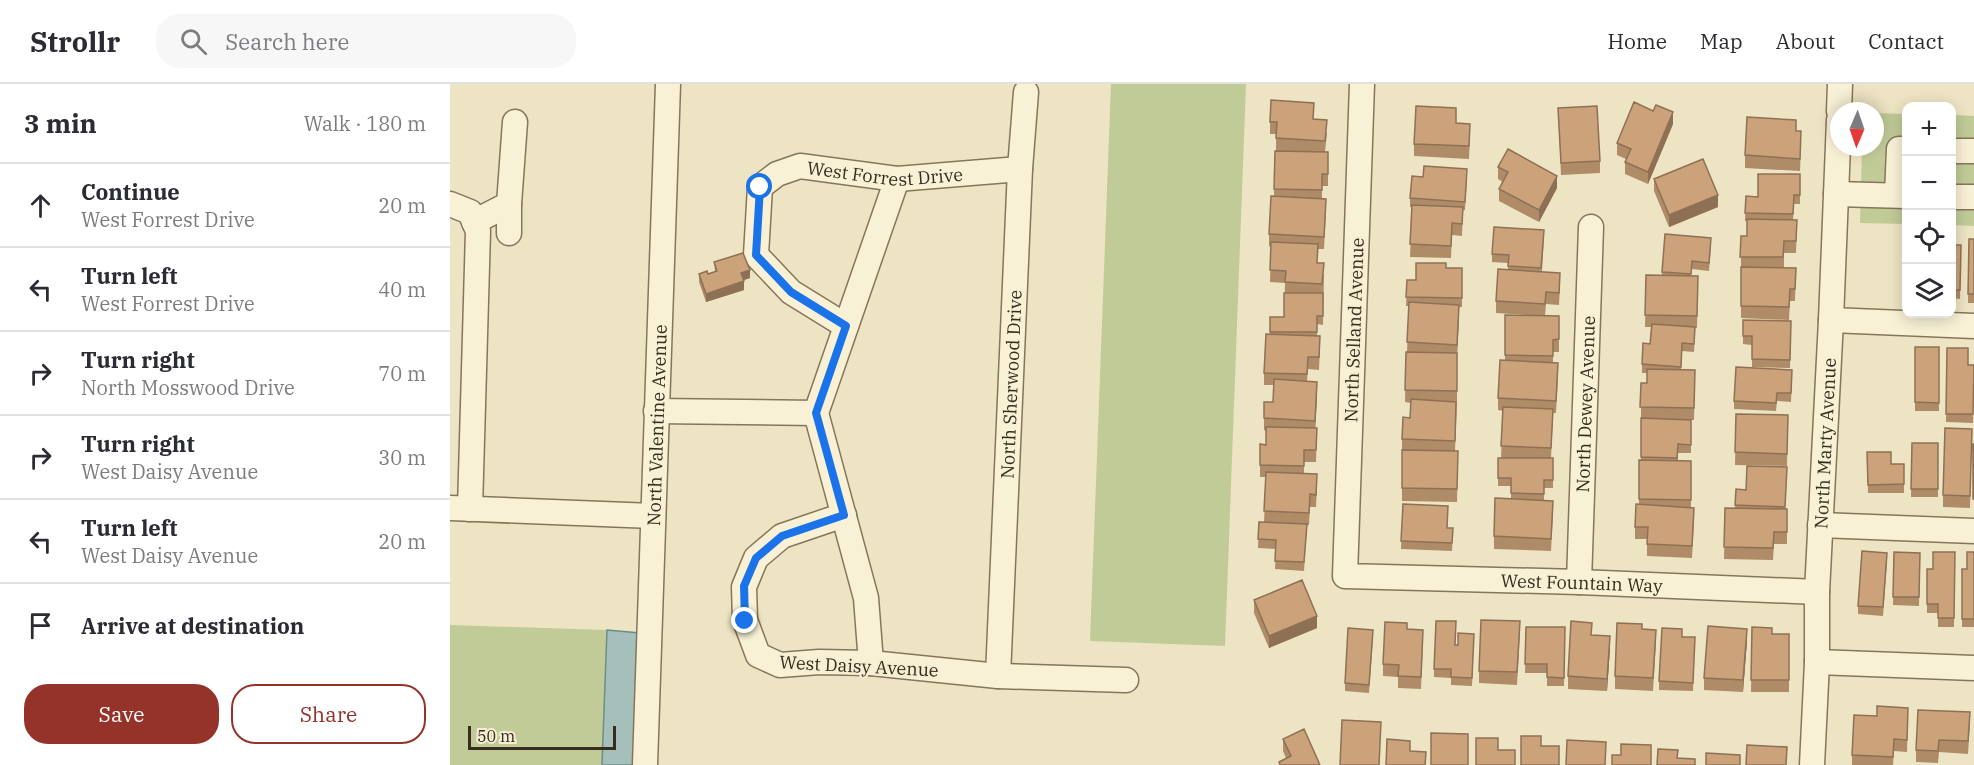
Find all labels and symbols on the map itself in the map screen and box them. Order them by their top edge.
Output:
north arrow [1830,102,1884,156]
street label: West Forrest Drive [806,156,964,191]
route start [746,173,772,199]
street label: North Selland Avenue [1339,237,1369,423]
street label: North Sherwood Drive [995,289,1026,479]
street label: North Dewey Avenue [1571,315,1599,493]
street label: North Valentine Avenue [642,324,671,526]
street label: North Marty Avenue [1809,357,1841,529]
street label: West Fountain Way [1500,568,1663,597]
route end [731,607,757,633]
street label: West Daisy Avenue [779,650,939,682]
scale bar [468,723,616,750]

